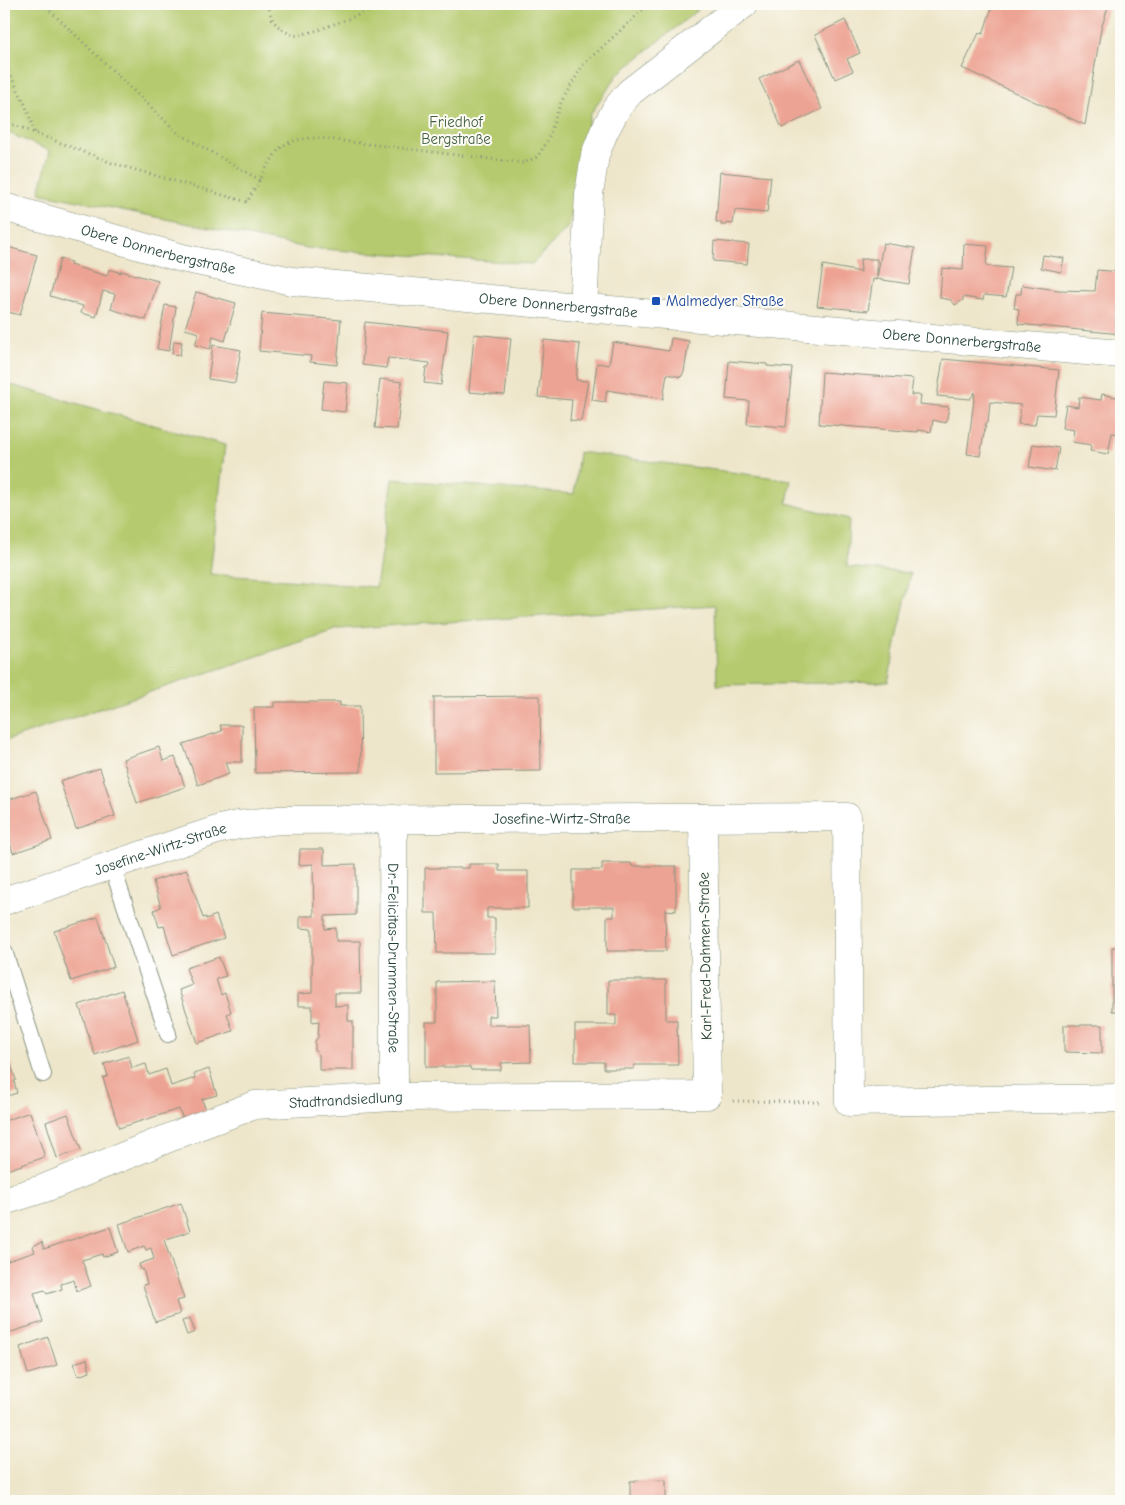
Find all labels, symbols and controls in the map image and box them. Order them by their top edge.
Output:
park label: Friedhof Bergstraße [421,113,491,148]
street label: Obere Donnerbergstraße [79,220,238,278]
street label: Obere Donnerbergstraße [478,289,639,322]
place label: Malmedyer Straße [666,292,784,310]
marker: Malmedyer Straße [650,295,662,307]
street label: Obere Donnerbergstraße [882,325,1042,356]
street label: Josefine-Wirtz-Straße [492,809,631,828]
street label: Josefine-Wirtz-Straße [92,819,229,879]
street label: Dr.-Felicitas-Drummen-Straße [384,863,403,1053]
street label: Karl-Fred-Dahmen-Straße [695,871,715,1040]
street label: Stadtrandsiedlung [289,1088,403,1112]

